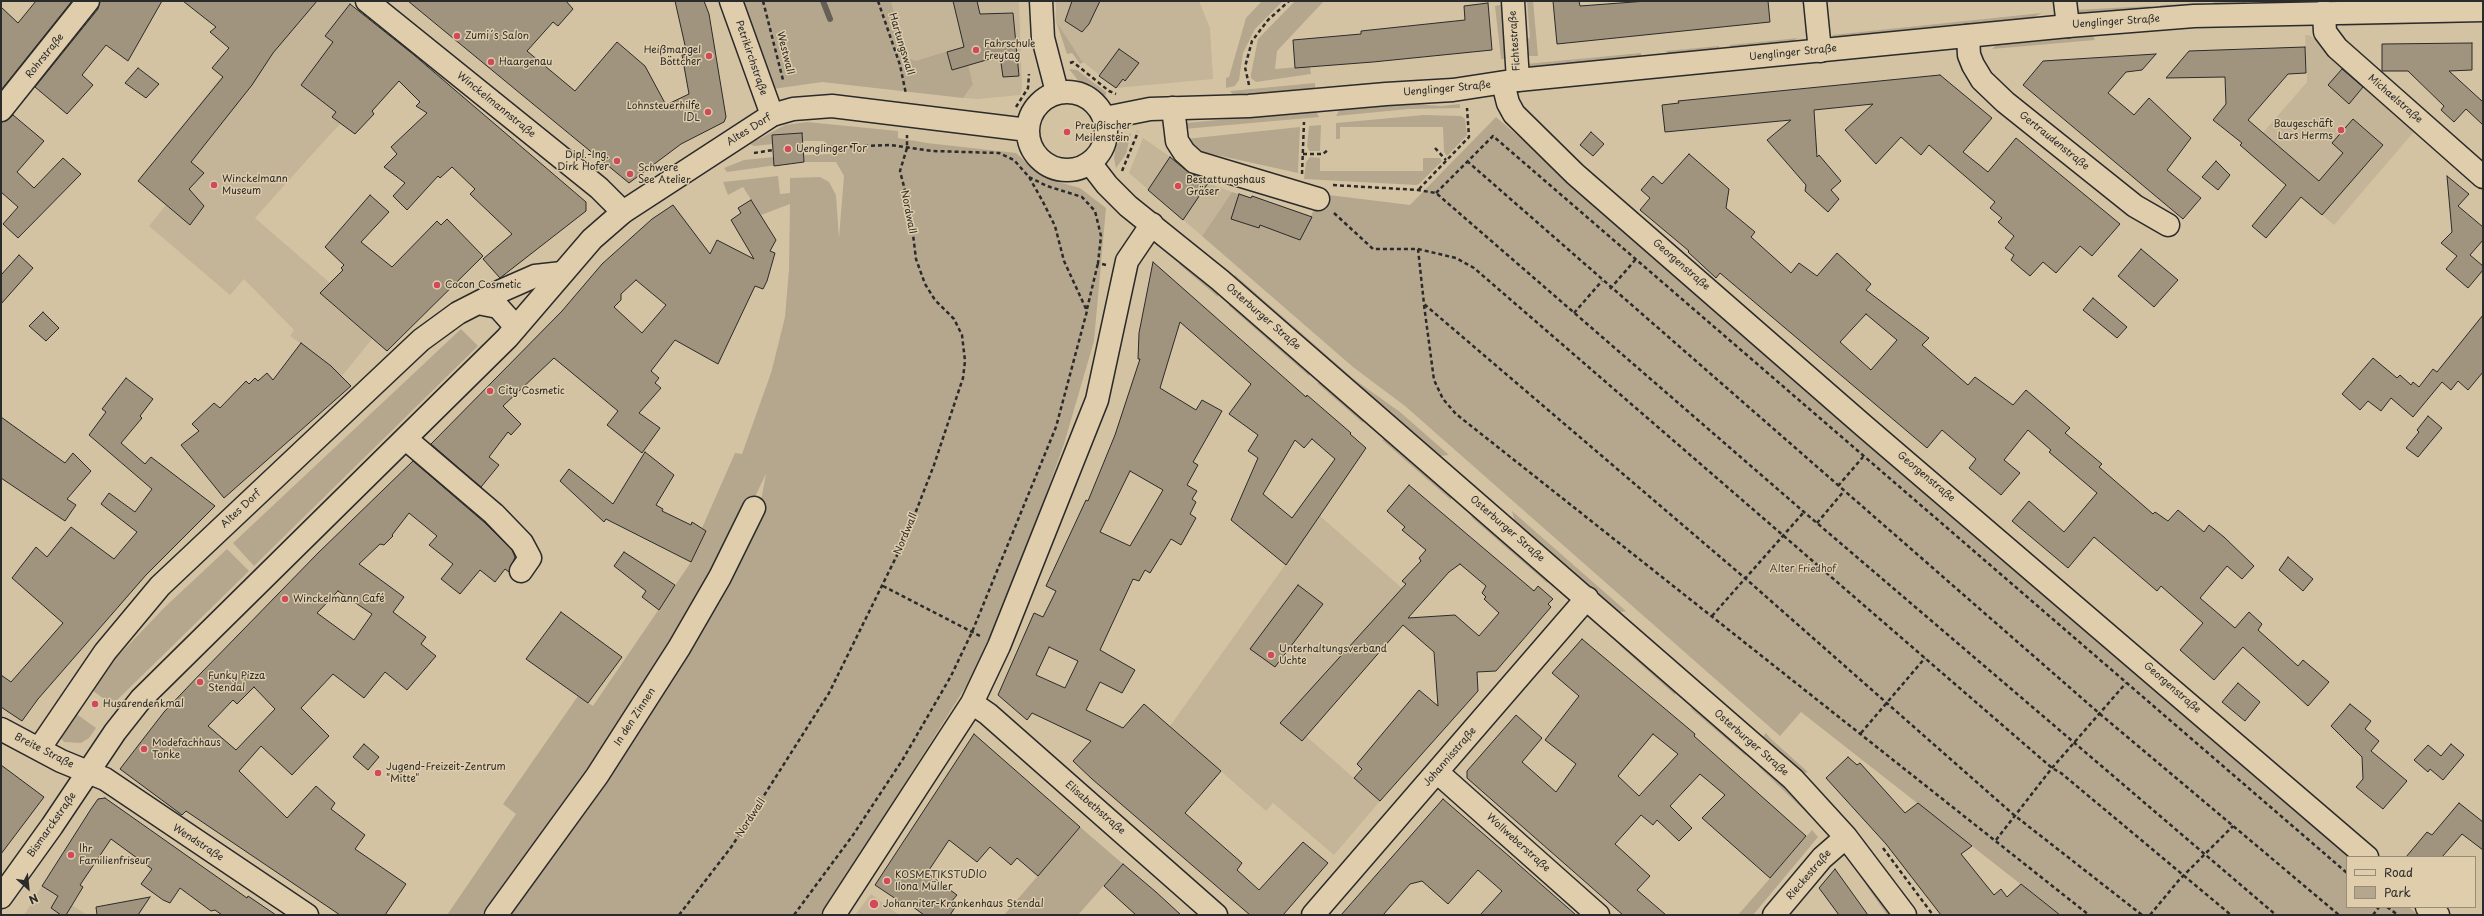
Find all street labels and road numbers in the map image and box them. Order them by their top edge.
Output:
street label: Fichtestraße [1507,10,1523,72]
street label: Hartungswall [886,11,916,77]
street label: Uenglinger Straße [2072,13,2160,31]
street label: Petrikirchstraße [733,19,769,97]
street label: Westwall [774,30,796,76]
street label: Rohrstraße [23,31,67,81]
street label: Uenglinger Straße [1749,42,1837,64]
street label: Winckelmannstraße [454,70,538,140]
street label: Michaelstraße [2365,72,2425,126]
street label: Uenglinger Straße [1403,79,1491,99]
street label: Gertraudenstraße [2017,109,2091,173]
street label: Altes Dorf [725,112,773,148]
street label: Nordwall [898,189,918,235]
street label: Georgenstraße [1650,237,1712,293]
street label: Osterburger Straße [1223,281,1303,353]
street label: Georgenstraße [1895,449,1957,505]
street label: Altes Dorf [219,487,263,531]
street label: Osterburger Straße [1467,493,1547,565]
street label: Nordwall [892,511,920,557]
street label: Georgenstraße [2141,660,2203,716]
street label: In den Zinnen [612,686,658,748]
street label: Osterburger Straße [1711,707,1791,779]
street label: Johannisstraße [1421,725,1479,789]
street label: Breite Straße [12,731,76,771]
street label: Elisabethstraße [1063,779,1127,837]
street label: Bismarckstraße [25,790,79,860]
street label: Nordwall [734,796,768,840]
street label: Wollweberstraße [1484,811,1552,875]
street label: Wendstraße [170,822,226,864]
street label: Rieckestraße [1784,848,1834,902]

